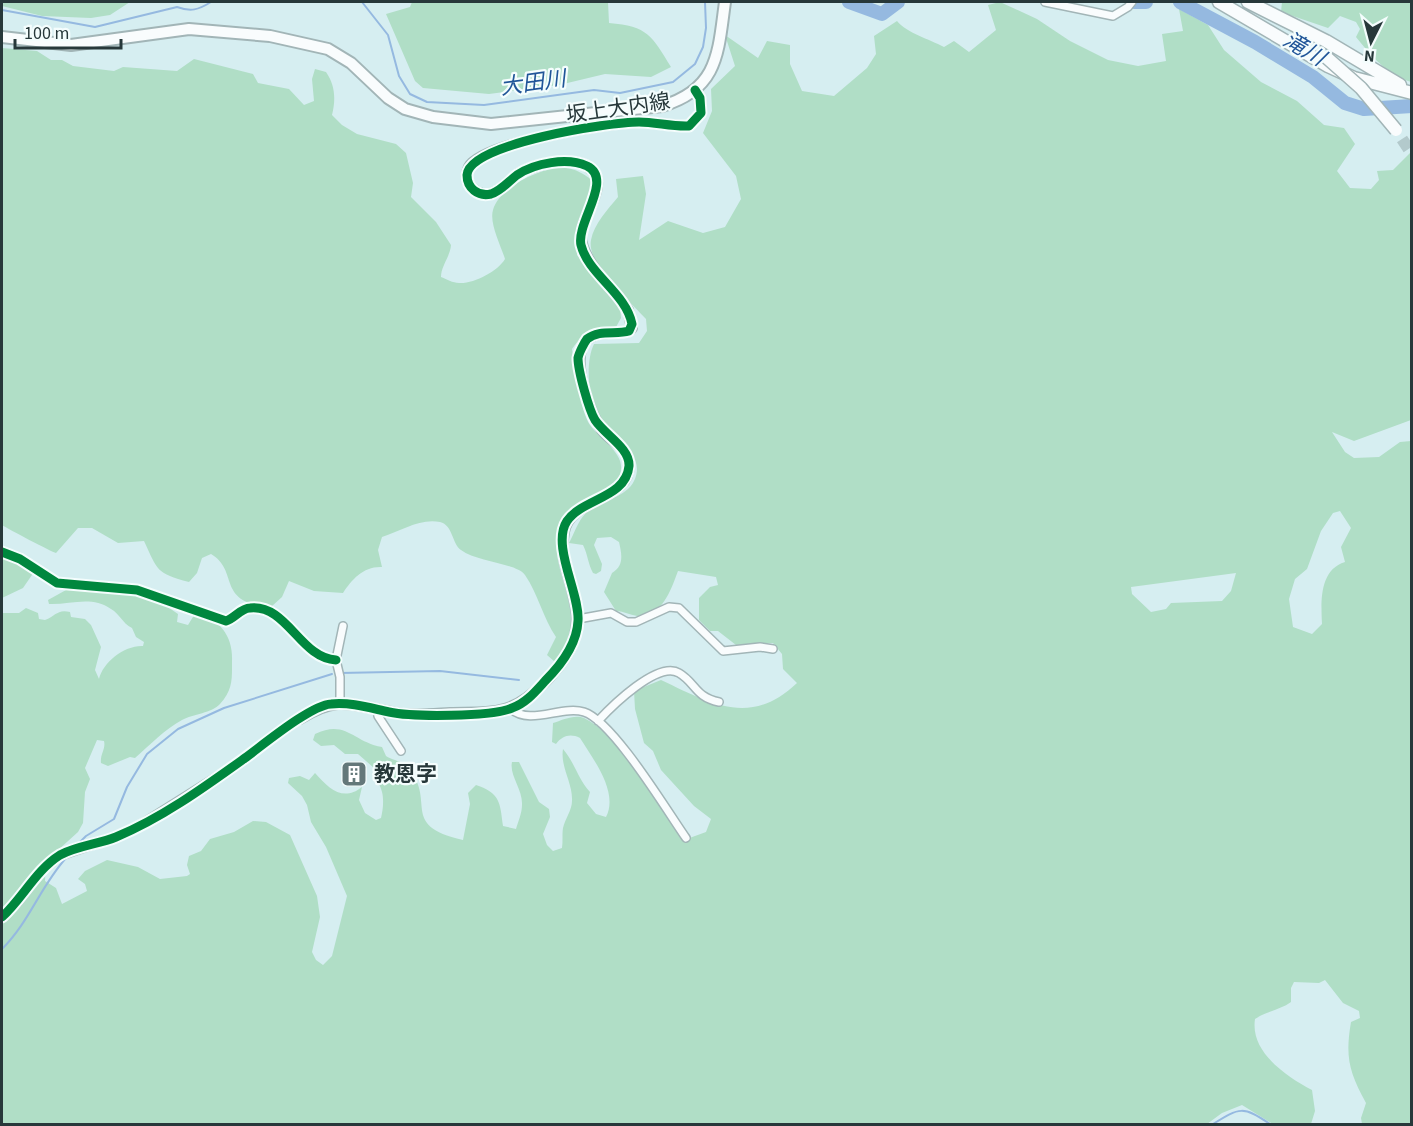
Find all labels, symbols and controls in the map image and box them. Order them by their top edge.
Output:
scale bar [15,12,122,50]
north arrow [1341,12,1401,72]
text: 100 m [24,21,69,46]
water label: 滝川 [1277,24,1333,75]
text: N [1363,44,1376,67]
water label: 大田川 [498,62,570,103]
street label: 坂上大内線 [564,86,672,130]
building icon: 教恩字 [339,759,369,789]
place label: 教恩字 [374,759,437,789]

